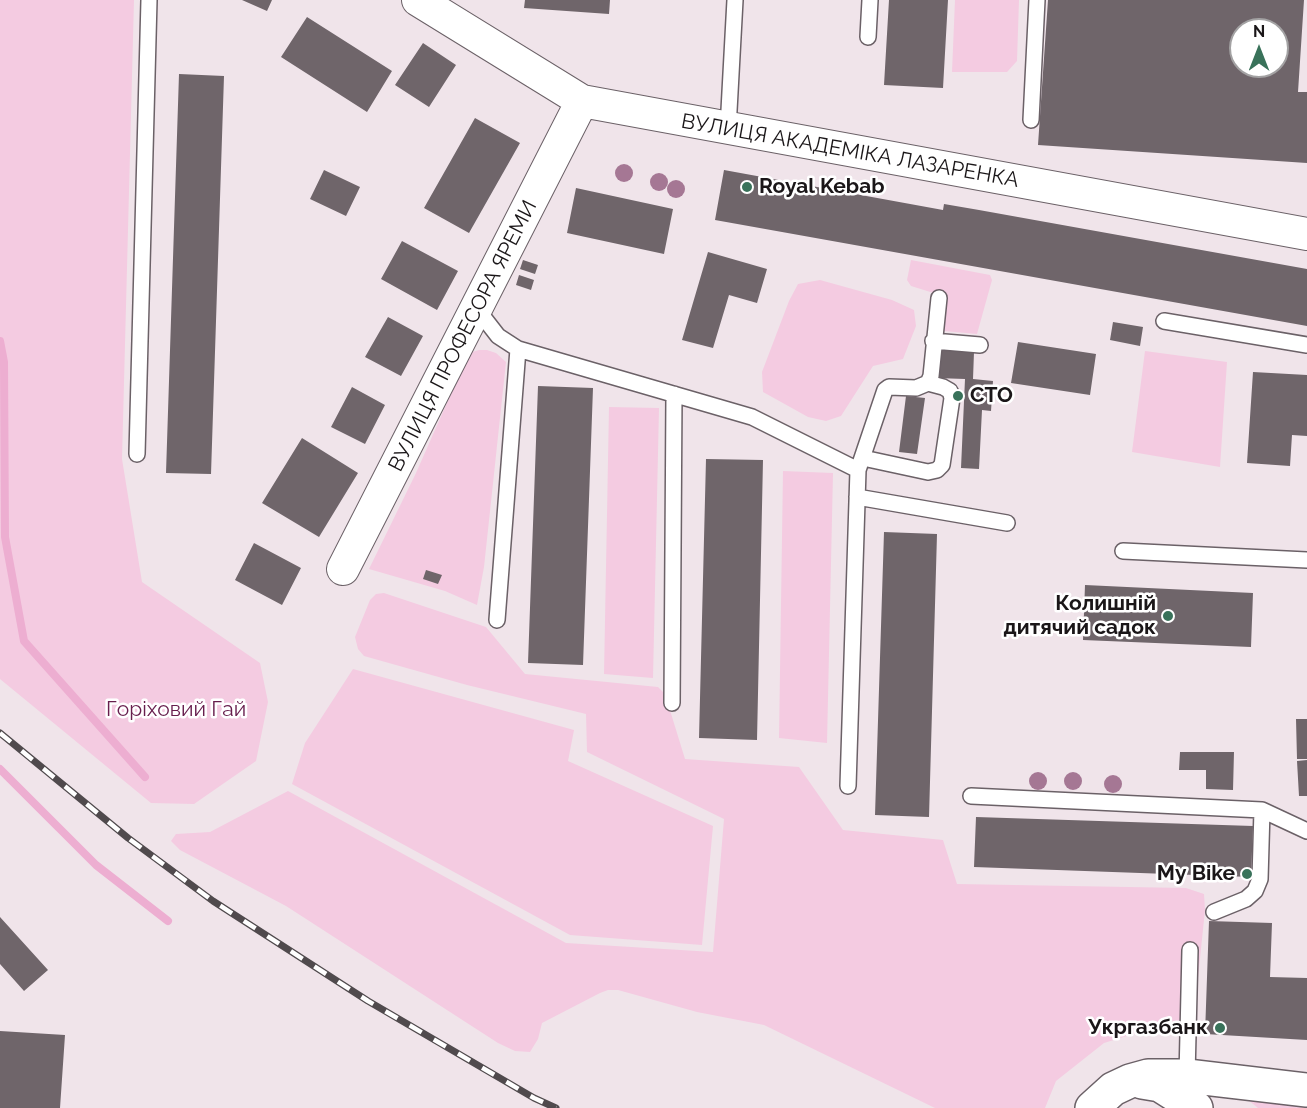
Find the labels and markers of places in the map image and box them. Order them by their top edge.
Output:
place label: Royal Kebab [759,174,885,200]
marker: Royal Kebab [740,180,754,194]
place label: СТО [970,383,1013,409]
marker: СТО [951,389,965,403]
place label: Колишній дитячий садок [1004,591,1156,641]
marker: Колишній дитячий садок [1161,609,1175,623]
place label: My Bike [1157,861,1235,887]
marker: My Bike [1240,867,1254,881]
place label: Укргазбанк [1088,1015,1208,1041]
marker: Укргазбанк [1213,1021,1227,1035]

